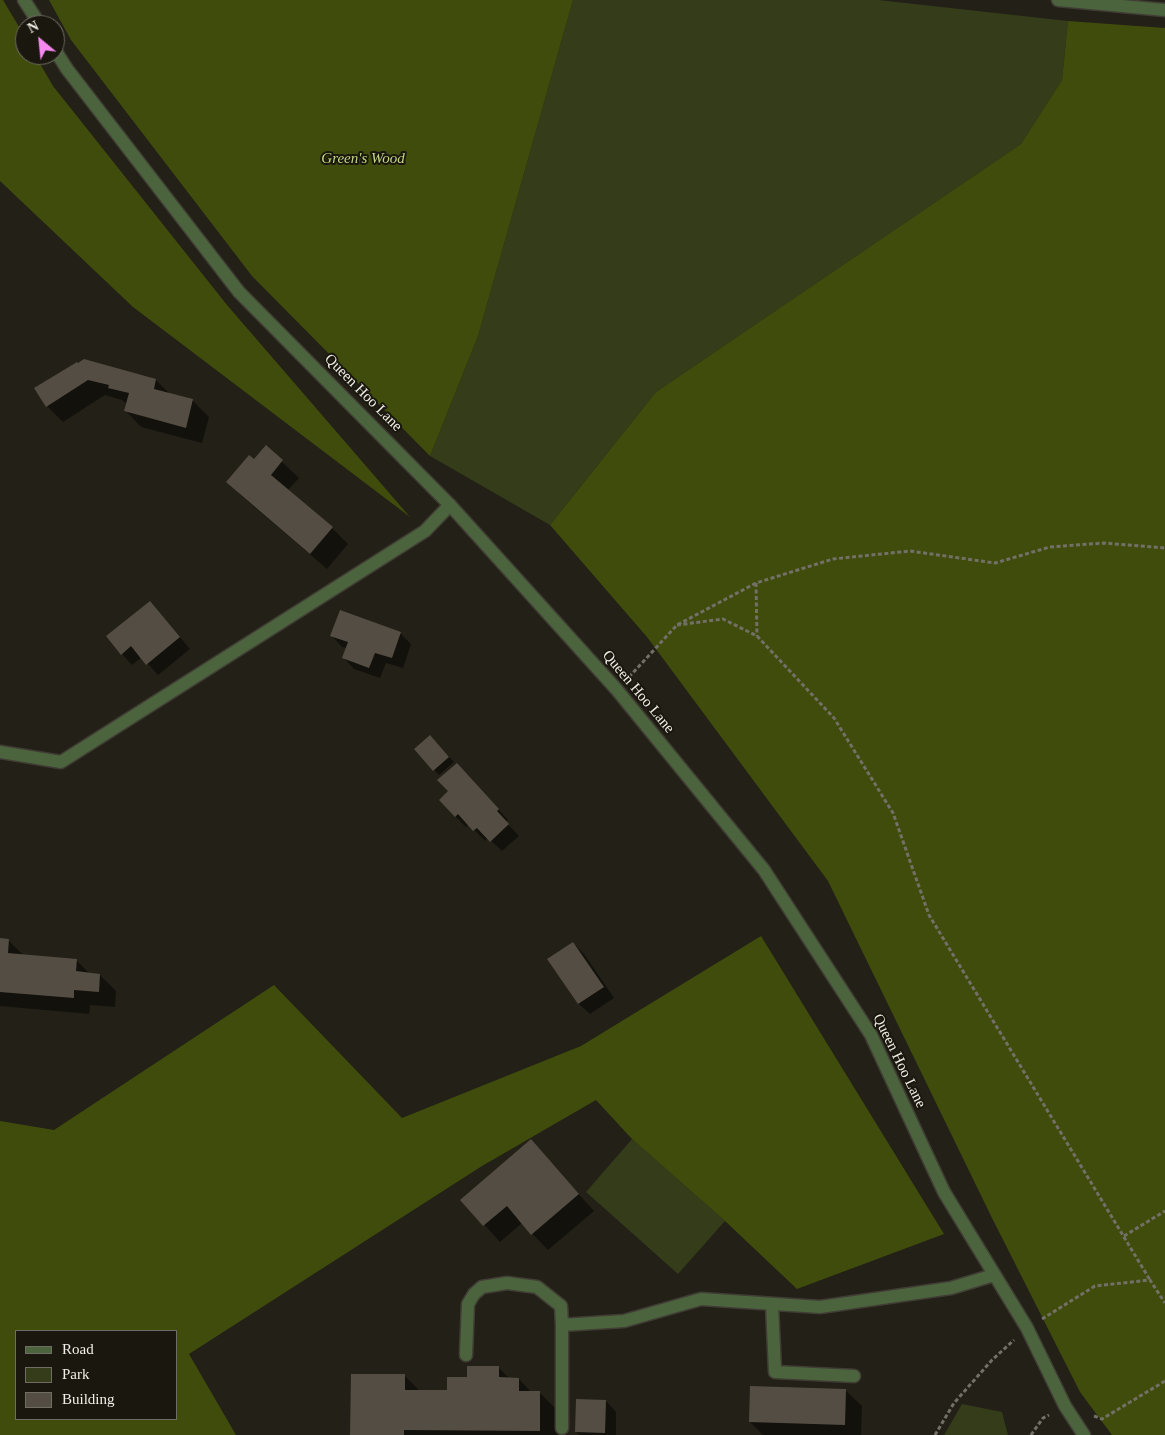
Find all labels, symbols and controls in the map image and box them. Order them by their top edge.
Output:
north arrow [15,15,65,65]
text: N [25,18,41,36]
park label: Green's Wood [321,150,405,168]
street label: Queen Hoo Lane [320,350,406,436]
street label: Queen Hoo Lane [598,647,678,737]
street label: Queen Hoo Lane [868,1011,930,1111]
legend [15,1330,178,1420]
text: Road [62,1341,94,1357]
text: Park [62,1366,90,1382]
text: Building [62,1391,115,1407]

